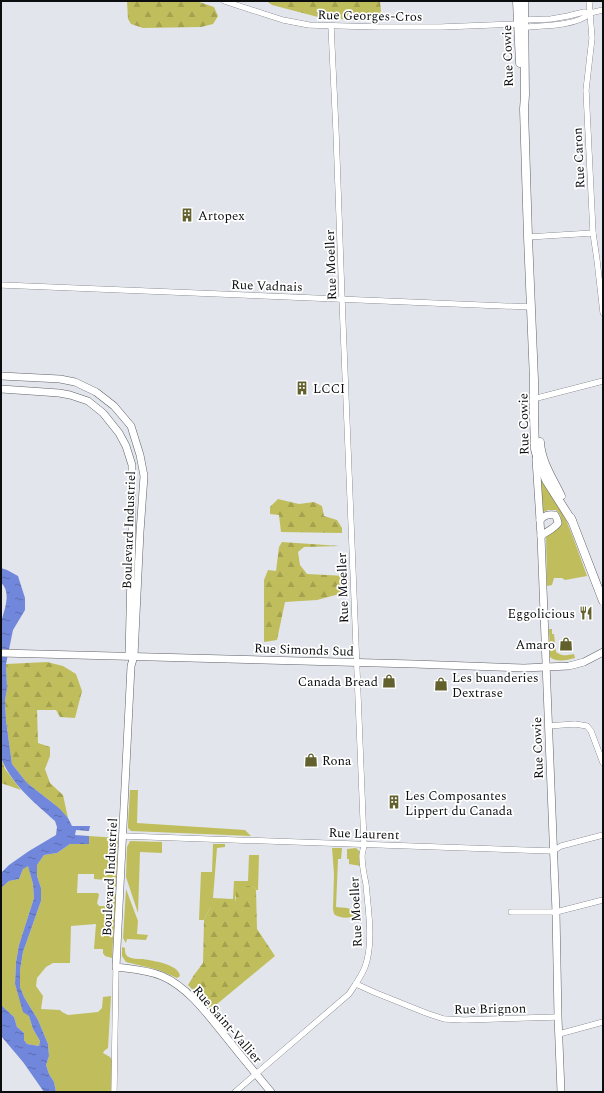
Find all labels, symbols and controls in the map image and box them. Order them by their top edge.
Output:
street label: Rue Georges-Cros [317,5,423,27]
street label: Rue Cowie [497,25,519,87]
street label: Rue Caron [567,127,591,189]
place label: Artopex [198,206,245,226]
building icon: Artopex [179,207,195,223]
street label: Rue Moeller [320,229,342,300]
street label: Rue Vadnais [231,275,303,297]
place label: LCCI [313,379,345,399]
building icon: LCCI [294,380,310,396]
street label: Rue Cowie [513,393,535,455]
street label: Boulevard Industriel [117,470,141,589]
street label: Rue Moeller [332,552,354,623]
place label: Eggolicious [508,604,575,624]
restaurant icon: Eggolicious [578,605,594,621]
place label: Amaro [516,635,555,655]
shop icon: Amaro [558,636,574,652]
street label: Rue Simonds Sud [254,638,354,662]
place label: Les buanderies Dextrase [452,668,539,703]
place label: Canada Bread [298,672,378,692]
shop icon: Canada Bread [381,673,397,689]
shop icon: Les buanderies Dextrase [433,676,449,692]
street label: Rue Cowie [527,717,549,779]
place label: Rona [322,751,352,771]
shop icon: Rona [303,752,319,768]
place label: Les Composantes Lippert du Canada [405,786,513,821]
building icon: Les Composantes Lippert du Canada [386,794,402,810]
street label: Boulevard Industriel [97,817,123,937]
street label: Rue Laurent [328,823,400,845]
street label: Rue Moeller [344,876,368,948]
street label: Rue Saint-Vallier [188,981,267,1068]
street label: Rue Brignon [454,998,527,1020]

